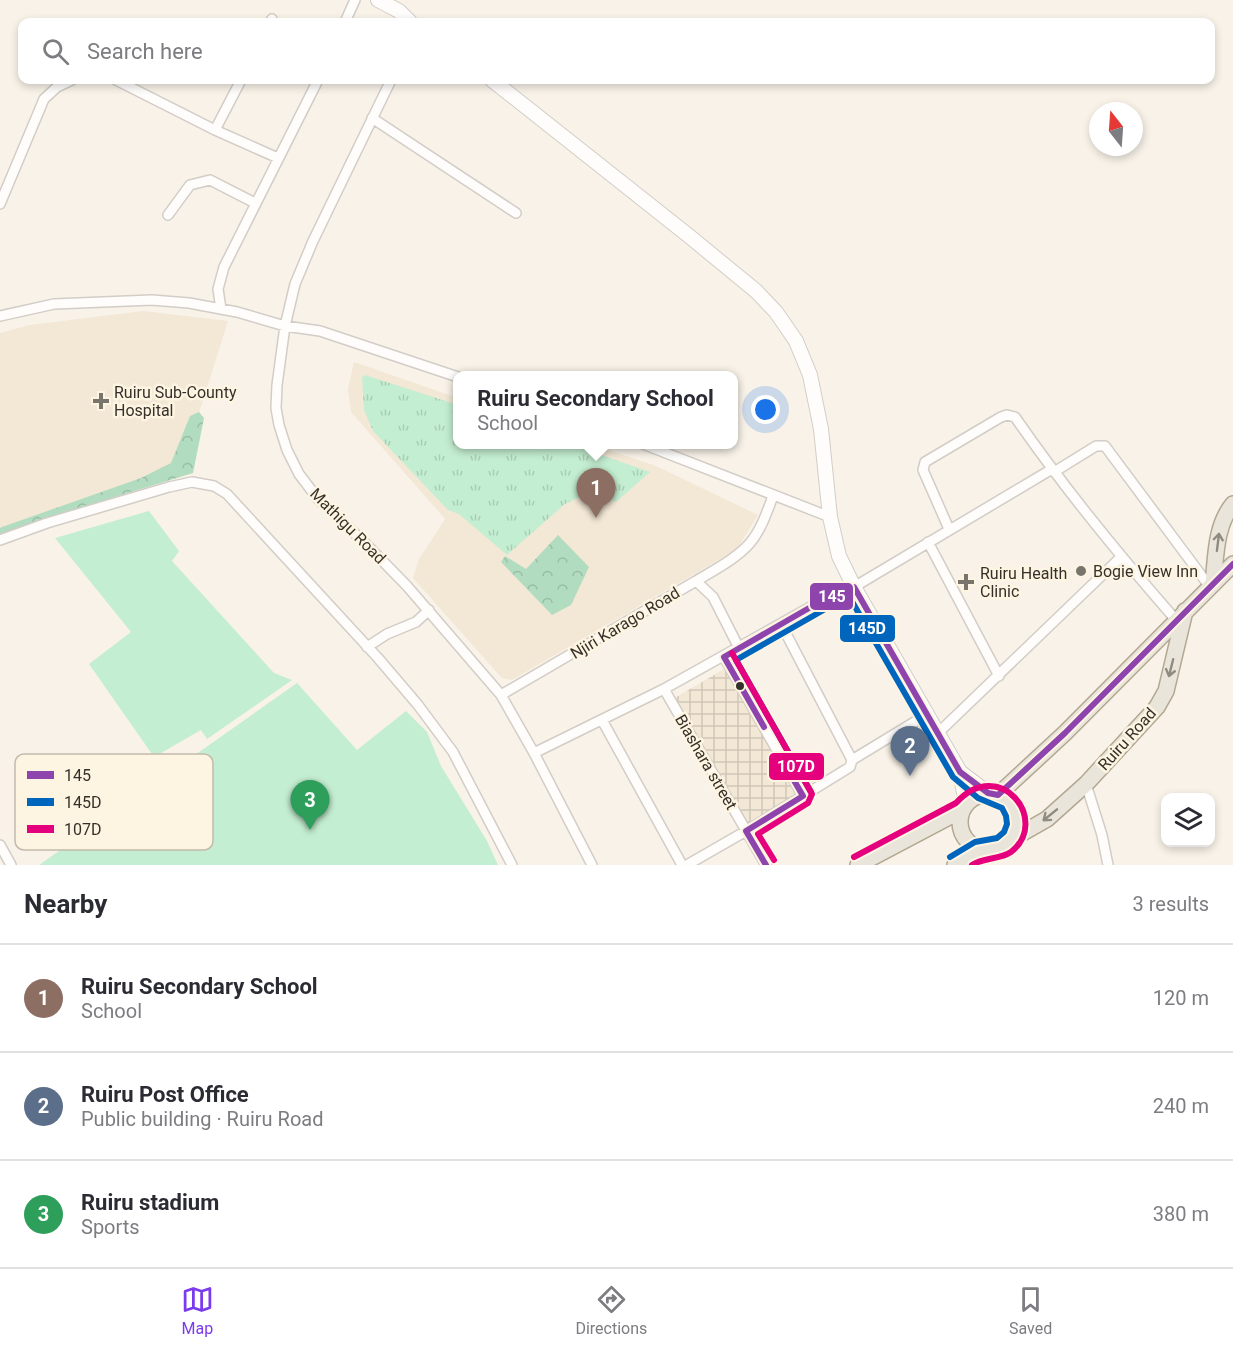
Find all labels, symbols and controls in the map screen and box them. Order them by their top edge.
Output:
search box [18,18,1215,84]
icon: search [39,35,72,68]
text: Search here [87,39,203,64]
north arrow [1089,102,1143,156]
popup [453,371,738,449]
place label: Ruiru Sub-County Hospital [114,383,237,420]
text: Ruiru Secondary School [477,386,714,411]
marker: Ruiru Sub-County Hospital [92,392,110,410]
your location [751,395,780,424]
text: School [477,411,538,435]
pin: 1 [576,468,616,518]
street label: Mathigu Road [306,484,390,568]
one-way arrow [1213,533,1224,553]
place label: Bogie View Inn [1093,562,1198,581]
place label: Ruiru Health Clinic [980,564,1067,601]
marker: Bogie View Inn [1074,564,1088,578]
marker: Ruiru Health Clinic [957,573,975,591]
line badge: 145 [809,582,854,611]
street label: Njiri Karago Road [567,583,683,663]
text: 145 [818,587,846,606]
line badge: 145D [839,614,896,643]
text: 145D [848,619,886,638]
one-way arrow [1165,658,1177,677]
unlabelled marker [734,680,746,692]
street label: Ruiru Road [1094,704,1160,774]
street label: Biashara street [671,711,741,813]
pin: 2 [890,726,930,776]
line badge: 107D [768,752,825,781]
legend [15,754,213,850]
text: 107D [777,757,815,776]
text: 145 [64,766,91,785]
pin: 3 [290,780,330,830]
text: 145D [64,793,101,812]
map controls [1161,793,1215,847]
button: layers [1161,793,1215,847]
one-way arrow [1042,809,1058,822]
text: 107D [64,820,101,839]
text: Nearby [24,889,107,919]
text: 3 results [1133,892,1209,916]
text: Ruiru Secondary School [81,974,318,999]
text: 1 [38,986,49,1010]
text: 120 m [1153,986,1209,1010]
text: School [81,999,142,1023]
text: Ruiru Post Office [81,1082,249,1107]
text: 2 [38,1094,49,1118]
text: 240 m [1153,1094,1209,1118]
text: Public building · Ruiru Road [81,1107,323,1131]
text: Ruiru stadium [81,1190,219,1215]
text: 3 [38,1202,49,1226]
text: 380 m [1153,1202,1209,1226]
text: Sports [81,1215,140,1239]
tab: Map [181,1283,214,1338]
tab: Directions [575,1283,647,1338]
tab: Saved [1009,1283,1052,1338]

